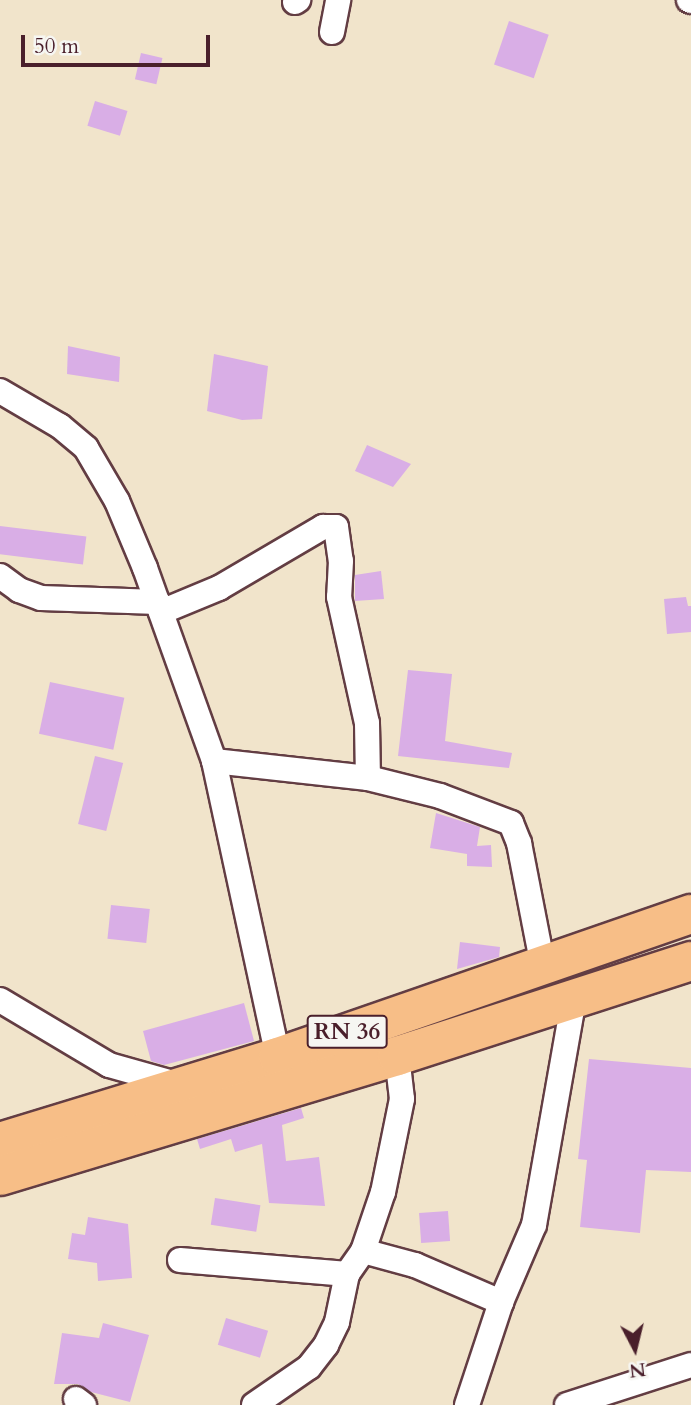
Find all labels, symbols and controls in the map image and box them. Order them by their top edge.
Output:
scale bar [24,21,214,65]
text: 50 m [34,32,79,61]
road number: RN 36 [305,1012,389,1051]
north arrow [600,1314,670,1384]
text: N [628,1356,647,1384]

